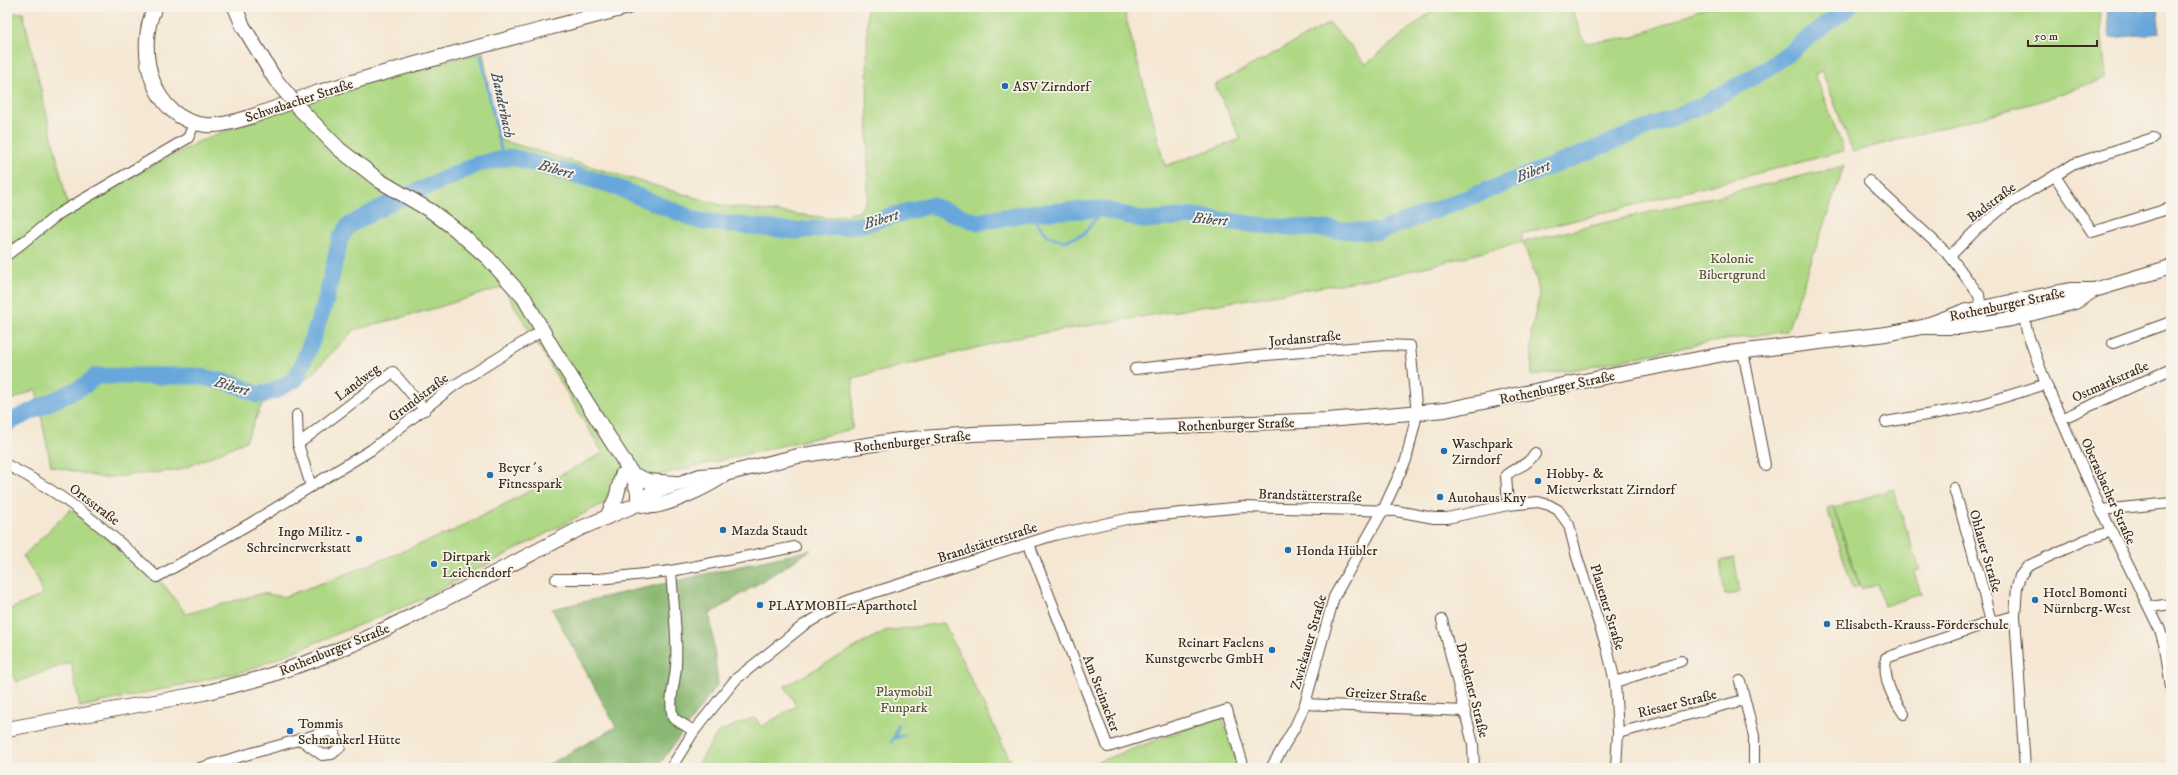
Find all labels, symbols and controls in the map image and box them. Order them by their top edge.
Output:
scale bar [2028,22,2097,48]
text: 50 m [2034,29,2058,44]
water label: Banderbach [486,70,519,140]
street label: Schwabacher Straße [243,75,356,127]
place label: ASV Zirndorf [1013,78,1092,96]
marker: ASV Zirndorf [1000,81,1010,91]
water label: Bibert [535,155,577,184]
water label: Bibert [1512,156,1554,187]
street label: Badstraße [1964,179,2020,227]
water label: Bibert [861,205,902,234]
water label: Bibert [1190,208,1230,231]
park label: Kolonie Bibertgrund [1698,250,1766,284]
street label: Rothenburger Straße [1948,284,2067,326]
street label: Jordanstraße [1266,327,1342,351]
street label: Ostmarkstraße [2069,357,2152,407]
street label: Landweg [332,360,384,406]
street label: Rothenburger Straße [1498,367,1617,409]
street label: Grundstraße [385,369,452,426]
water label: Bibert [211,372,253,401]
street label: Rothenburger Straße [1177,414,1295,436]
street label: Rothenburger Straße [853,427,972,457]
place label: Waschpark Zirndorf [1451,435,1513,469]
street label: Oberasbacher Straße [2076,435,2140,548]
marker: Waschpark Zirndorf [1439,446,1449,456]
place label: Beyer´s Fitnesspark [498,459,562,493]
place label: Hobby- & Mietwerkstatt Zirndorf [1546,465,1678,499]
marker: Beyer´s Fitnesspark [485,470,495,480]
marker: Hobby- & Mietwerkstatt Zirndorf [1533,476,1543,486]
street label: Ortsstraße [65,480,123,530]
street label: Brandstätterstraße [1258,485,1362,507]
place label: Autohaus Kny [1448,489,1527,507]
marker: Autohaus Kny [1435,492,1445,502]
street label: Ohlauer Straße [1965,508,2006,595]
street label: Brandstätterstraße [935,518,1040,568]
place label: Mazda Staudt [731,522,808,540]
place label: Ingo Militz - Schreinerwerkstatt [246,523,352,557]
marker: Mazda Staudt [718,525,728,535]
marker: Ingo Militz - Schreinerwerkstatt [354,534,364,544]
place label: Honda Hübler [1296,542,1378,560]
marker: Honda Hübler [1283,545,1293,555]
place label: Dirtpark Leichendorf [442,548,514,582]
marker: Dirtpark Leichendorf [429,559,439,569]
street label: Plauener Straße [1585,562,1629,653]
place label: Hotel Bomonti Nürnberg-West [2043,584,2131,618]
street label: Zwickauer Straße [1287,592,1331,692]
marker: Hotel Bomonti Nürnberg-West [2030,595,2040,605]
place label: PLAYMOBIL-Aparthotel [768,597,918,615]
marker: PLAYMOBIL-Aparthotel [755,600,765,610]
place label: Elisabeth-Krauss-Förderschule [1835,616,2009,634]
street label: Rothenburger Straße [277,619,392,680]
marker: Elisabeth-Krauss-Förderschule [1822,619,1832,629]
place label: Reinart Faelens Kunstgewerbe GmbH [1145,634,1264,668]
street label: Dresdener Straße [1452,641,1493,740]
marker: Reinart Faelens Kunstgewerbe GmbH [1267,645,1277,655]
street label: Am Steinacker [1078,652,1124,735]
park label: Playmobil Funpark [876,683,933,717]
street label: Greizer Straße [1345,684,1427,706]
street label: Riesaer Straße [1636,685,1719,722]
place label: Tommis Schmankerl Hütte [298,715,401,749]
marker: Tommis Schmankerl Hütte [285,726,295,736]

